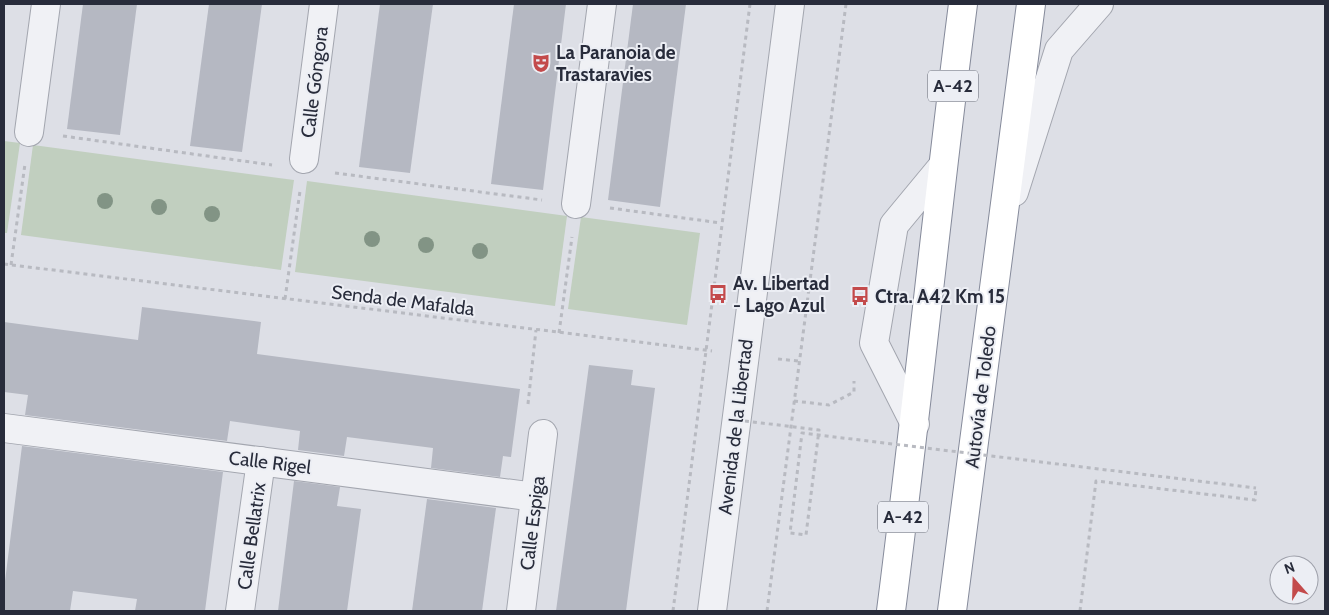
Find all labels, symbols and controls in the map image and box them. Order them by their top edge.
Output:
street label: Calle Góngora [296,25,333,139]
place label: La Paranoia de Trastaravies [556,41,676,86]
theatre icon: La Paranoia de Trastaravies [530,52,552,74]
road number: A-42 [928,70,978,102]
place label: Av. Libertad - Lago Azul [733,272,829,317]
street label: Senda de Mafalda [330,280,476,321]
bus stop icon: Av. Libertad - Lago Azul [707,283,729,305]
bus stop icon: Ctra. A42 Km 15 [849,285,871,307]
place label: Ctra. A42 Km 15 [875,285,1005,308]
street label: Autovía de Toledo [960,324,1001,470]
street label: Avenida de la Libertad [713,338,758,516]
street label: Calle Rigel [227,446,313,479]
street label: Calle Espiga [515,474,550,572]
street label: Calle Bellatrix [233,481,270,591]
road number: A-42 [878,502,928,532]
north arrow [1269,555,1319,605]
text: N [1282,558,1297,578]

